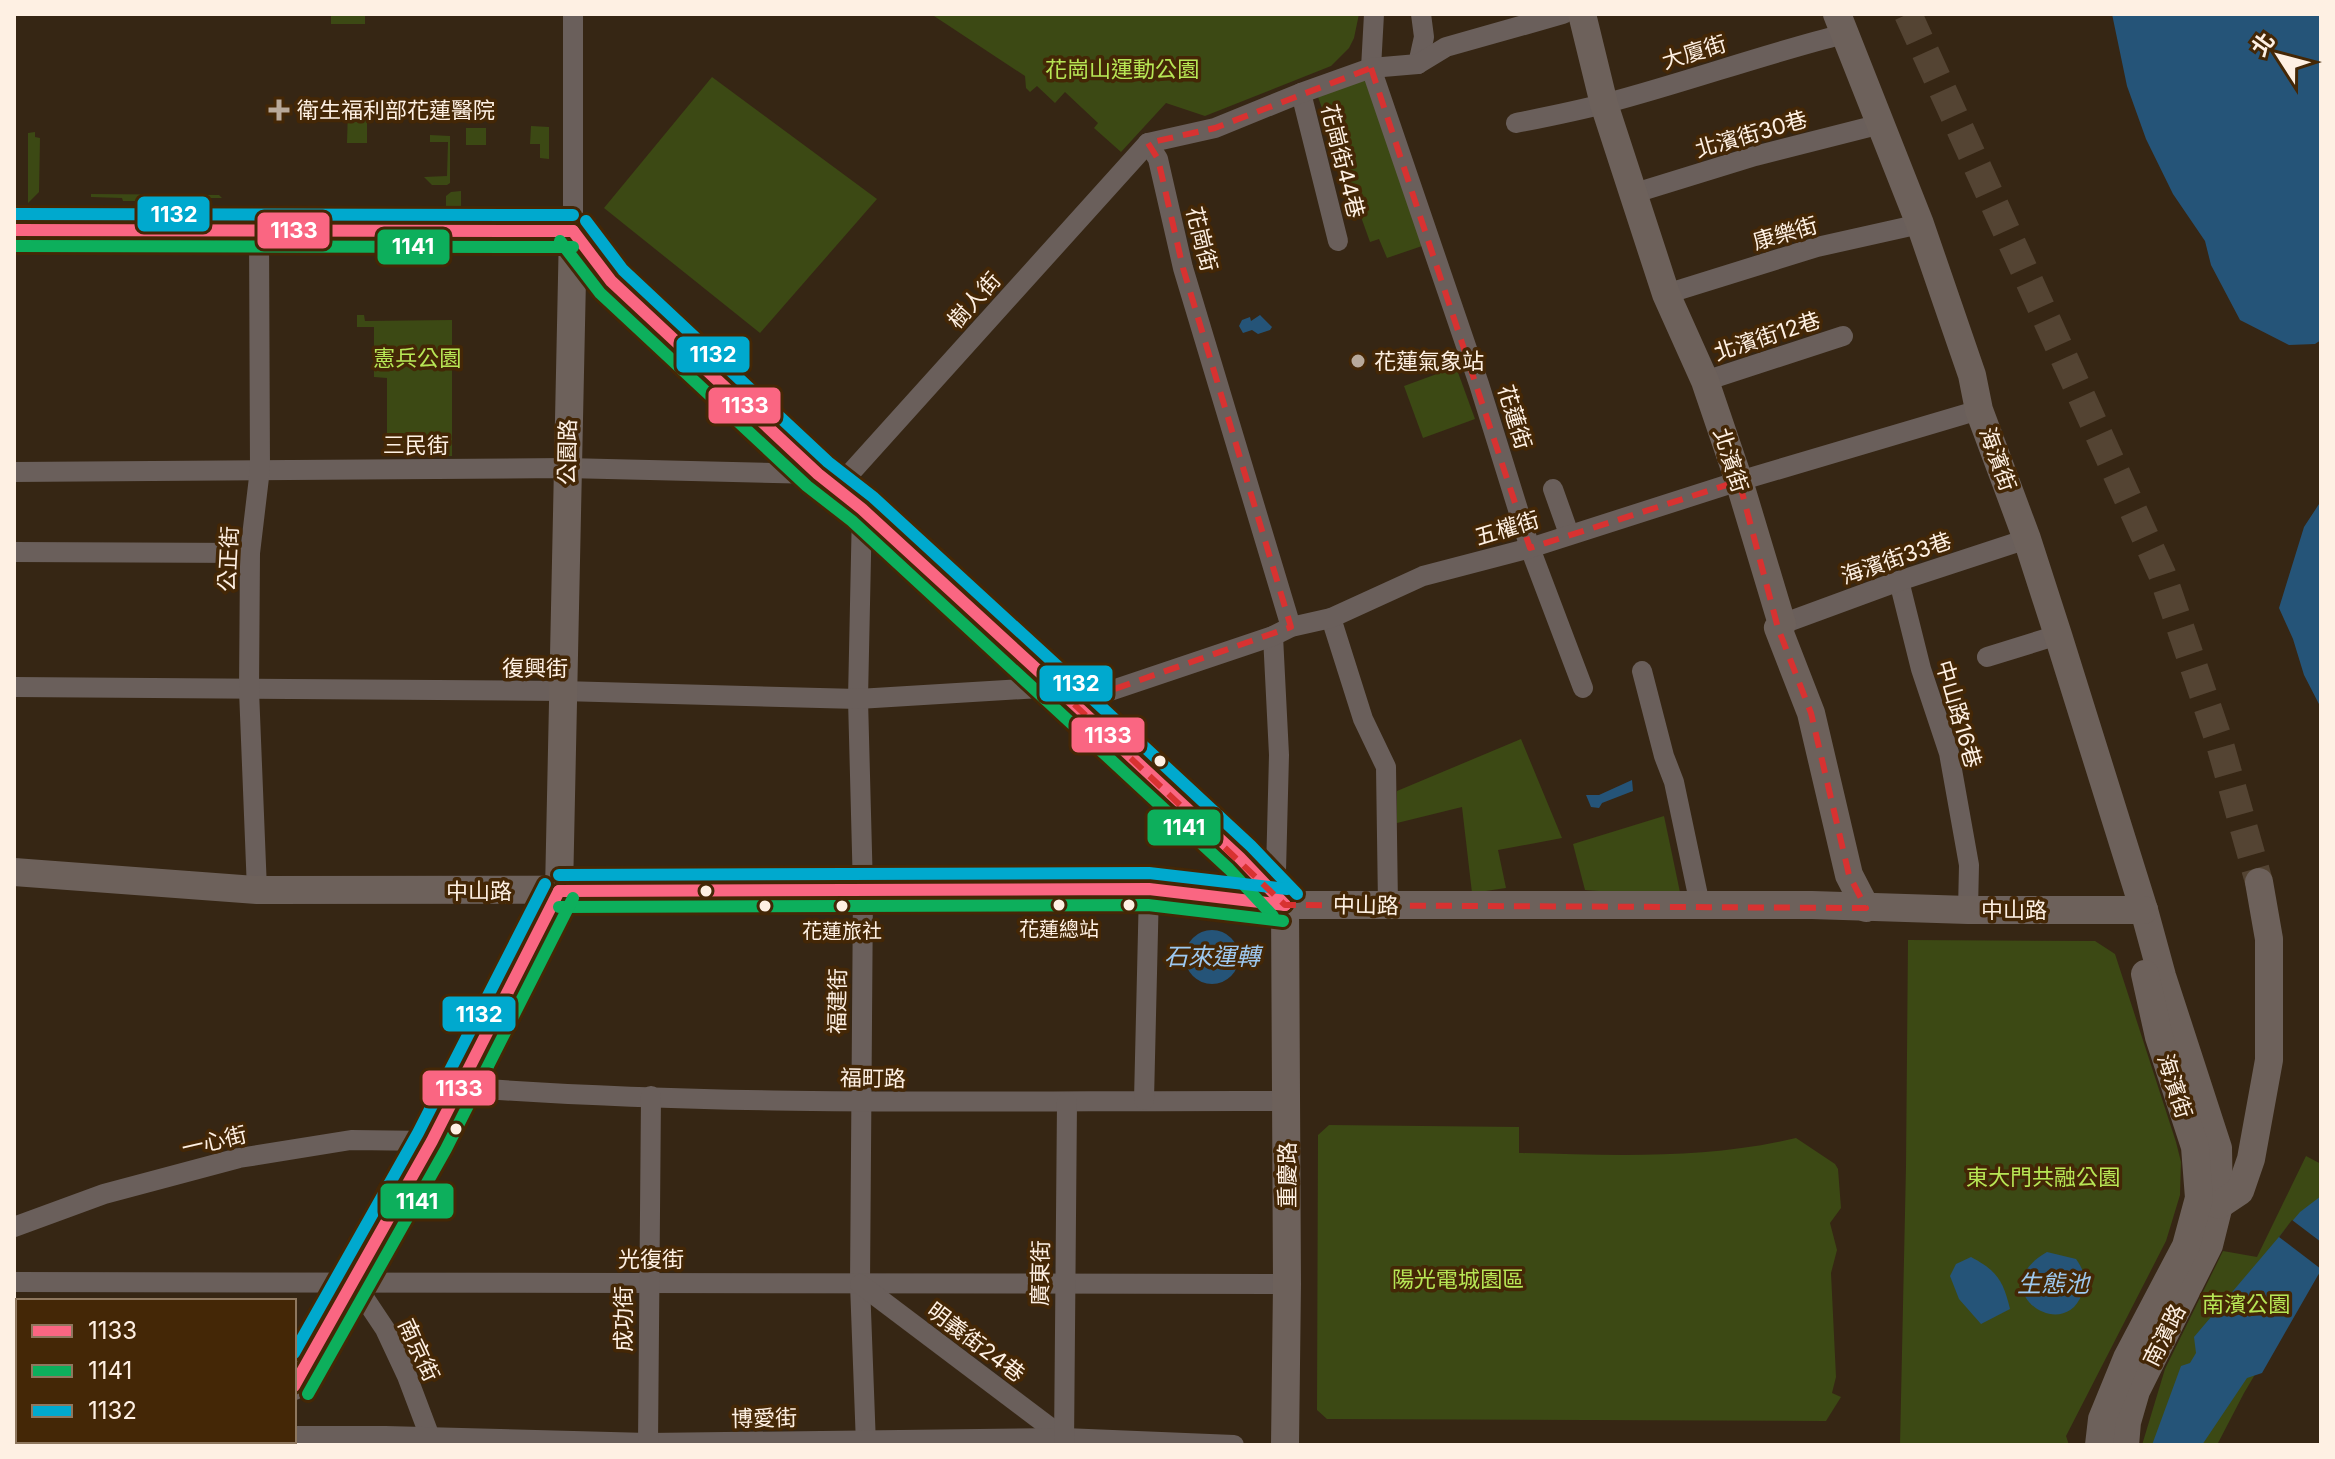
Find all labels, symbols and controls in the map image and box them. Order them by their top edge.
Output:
north arrow [2239,16,2319,96]
text: 北 [2246,28,2280,61]
street label: 大廈街 [1659,30,1729,74]
park label: 花崗山運動公園 [1045,56,1199,82]
place label: 衛生福利部花蓮醫院 [297,97,495,123]
marker: 衛生福利部花蓮醫院 [268,99,290,121]
street label: 花崗街44巷 [1316,101,1370,221]
street label: 北濱街30巷 [1692,106,1810,162]
line badge: 1132 [136,195,211,233]
text: 1132 [150,201,198,227]
street label: 花崗街 [1181,204,1223,274]
line badge: 1133 [256,211,331,250]
street label: 康樂街 [1750,211,1820,255]
text: 1133 [270,217,318,243]
line badge: 1141 [376,228,451,266]
text: 1141 [392,233,434,259]
street label: 樹人街 [942,267,1006,333]
street label: 北濱街12巷 [1710,307,1824,365]
line badge: 1132 [675,335,751,374]
text: 1132 [689,341,737,367]
park label: 憲兵公園 [373,345,461,371]
place label: 花蓮氣象站 [1374,348,1484,374]
marker: 花蓮氣象站 [1349,352,1367,370]
street label: 花蓮街 [1493,382,1537,452]
line badge: 1133 [707,386,782,425]
text: 1133 [721,392,769,418]
street label: 公園路 [553,419,581,485]
street label: 海濱街 [1974,424,2022,494]
street label: 北濱街 [1708,425,1754,495]
street label: 三民街 [383,432,449,458]
street label: 五權街 [1472,506,1542,550]
street label: 公正街 [213,525,243,593]
street label: 海濱街33巷 [1837,527,1955,589]
street label: 復興街 [502,655,568,681]
street label: 中山路16巷 [1931,657,1987,771]
line badge: 1132 [1038,664,1114,703]
text: 1132 [1052,670,1100,696]
line badge: 1133 [1070,716,1146,754]
text: 1133 [1084,722,1132,748]
unlabelled marker [1152,753,1168,769]
line badge: 1141 [1146,808,1222,847]
text: 1141 [1163,814,1205,840]
street label: 中山路 [446,878,512,904]
unlabelled marker [698,883,714,899]
street label: 中山路 [1333,891,1399,919]
marker: 花蓮總站 [1051,897,1067,913]
unlabelled marker [1121,897,1137,913]
street label: 中山路 [1981,897,2047,923]
unlabelled marker [757,898,773,914]
marker: 花蓮旅社 [834,898,850,914]
place label: 花蓮總站 [1019,917,1099,941]
place label: 花蓮旅社 [802,919,882,943]
water label: 石來運轉 [1164,942,1264,971]
street label: 福建街 [823,968,851,1034]
line badge: 1132 [441,995,517,1033]
text: 1132 [455,1001,503,1027]
street label: 海濱街 [2152,1051,2198,1121]
street label: 福町路 [840,1064,906,1092]
line badge: 1133 [421,1069,497,1107]
text: 1133 [435,1075,483,1101]
street label: 一心街 [179,1121,249,1161]
unlabelled marker [448,1121,464,1137]
street label: 重慶路 [1274,1142,1300,1208]
park label: 東大門共融公園 [1966,1164,2120,1190]
line badge: 1141 [379,1182,455,1220]
text: 1141 [396,1188,438,1214]
street label: 廣東街 [1026,1240,1054,1306]
street label: 光復街 [618,1246,684,1272]
park label: 陽光電城園區 [1392,1266,1524,1292]
water label: 生態池 [2017,1269,2092,1298]
street label: 成功街 [610,1286,636,1352]
park label: 南濱公園 [2202,1291,2290,1317]
street label: 明義街24巷 [922,1297,1030,1387]
legend [16,1299,296,1443]
street label: 南濱路 [2137,1300,2191,1370]
street label: 南京街 [393,1315,445,1385]
text: 1133 [88,1316,137,1345]
text: 1141 [88,1356,132,1385]
text: 1132 [88,1396,137,1425]
street label: 博愛街 [731,1404,797,1432]

